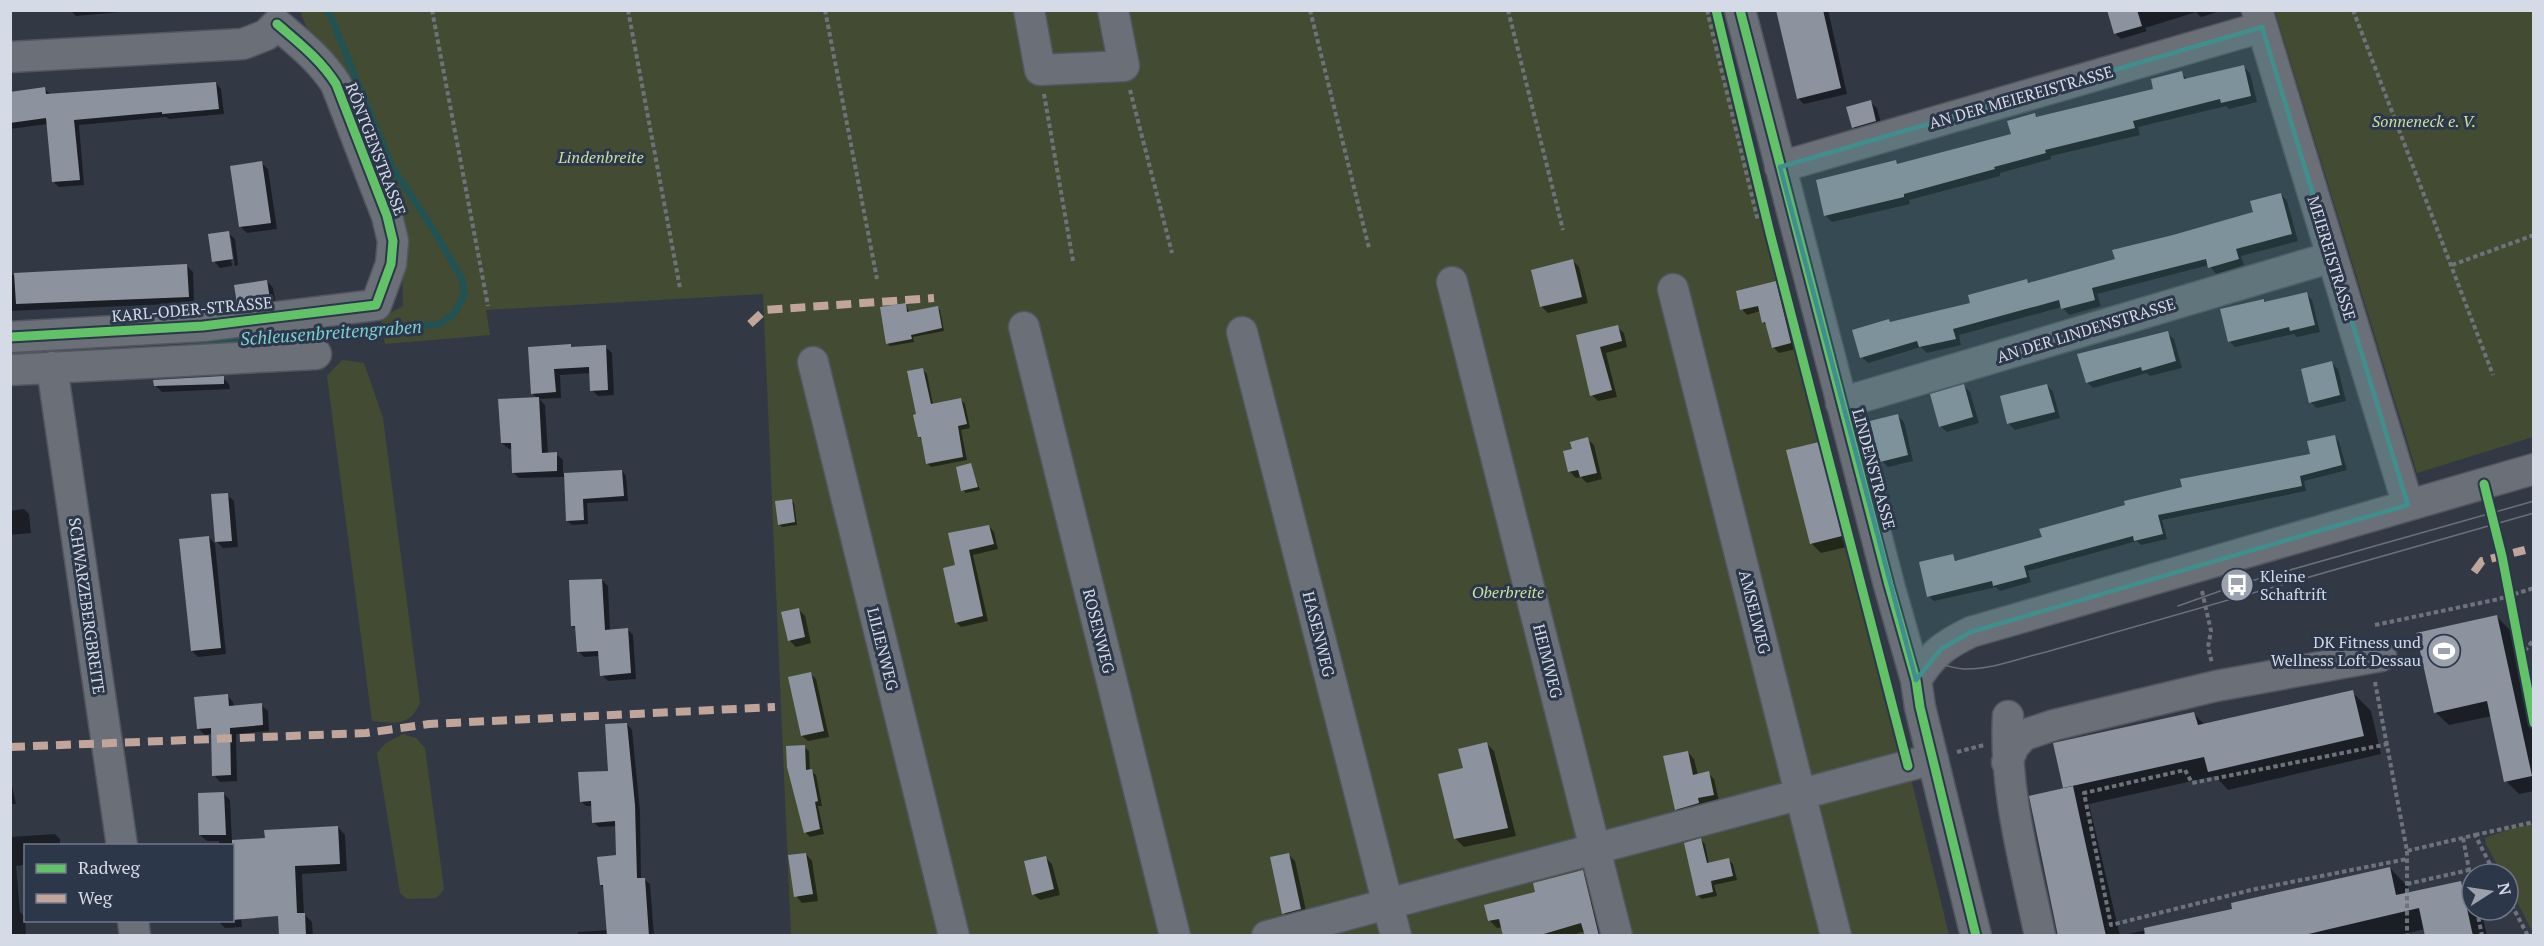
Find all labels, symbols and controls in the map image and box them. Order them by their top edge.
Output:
street label: AN DER MEIEREISTRASSE [1926,60,2116,134]
street label: RÖNTGENSTRASSE [340,79,412,219]
park label: Sonneneck e. V. [2372,110,2476,132]
park label: Lindenbreite [557,146,644,168]
street label: MEIEREISTRASSE [2303,193,2361,323]
street label: KARL-ODER-STRASSE [111,291,273,327]
street label: AN DER LINDENSTRASSE [1994,292,2178,368]
water label: Schleusenbreitengraben [239,314,423,350]
street label: LINDENSTRASSE [1847,406,1901,532]
street label: SCHWARZEBERGBREITE [64,516,110,696]
place label: Kleine Schaftrift [2260,565,2327,605]
bus stop icon: Kleine Schaftrift [2219,567,2255,603]
street label: AMSELWEG [1734,568,1776,656]
park label: Oberbreite [1472,581,1544,603]
street label: ROSENWEG [1078,586,1120,676]
street label: HASENWEG [1298,589,1340,679]
street label: LILIENWEG [862,605,904,693]
street label: HEIMWEG [1528,622,1568,700]
place label: DK Fitness und Wellness Loft Dessau [2271,631,2421,671]
sports icon: DK Fitness und Wellness Loft Dessau [2426,633,2462,669]
legend [24,844,234,922]
text: Radweg [78,855,140,879]
north arrow [2460,862,2520,922]
text: N [2493,881,2517,897]
text: Weg [78,885,113,909]

